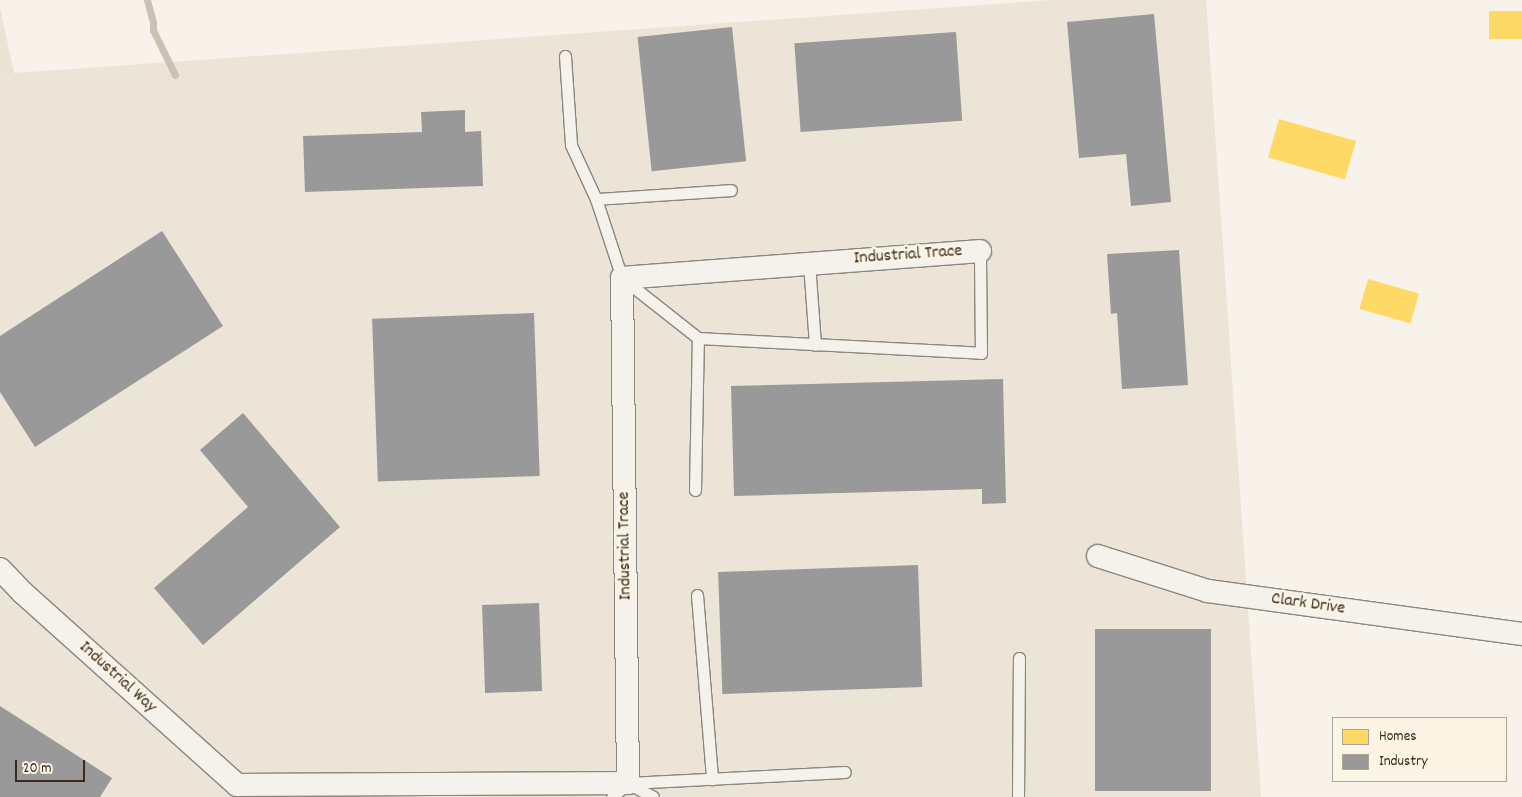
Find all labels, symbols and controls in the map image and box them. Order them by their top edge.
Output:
street label: Industrial Trace [853,241,963,271]
street label: Industrial Trace [614,492,638,600]
street label: Clark Drive [1270,589,1346,621]
street label: Industrial Way [74,637,160,719]
legend [1332,717,1507,782]
text: Homes [1379,726,1417,748]
scale bar [18,750,88,782]
text: Industry [1379,751,1428,773]
text: 20 m [23,758,51,780]

